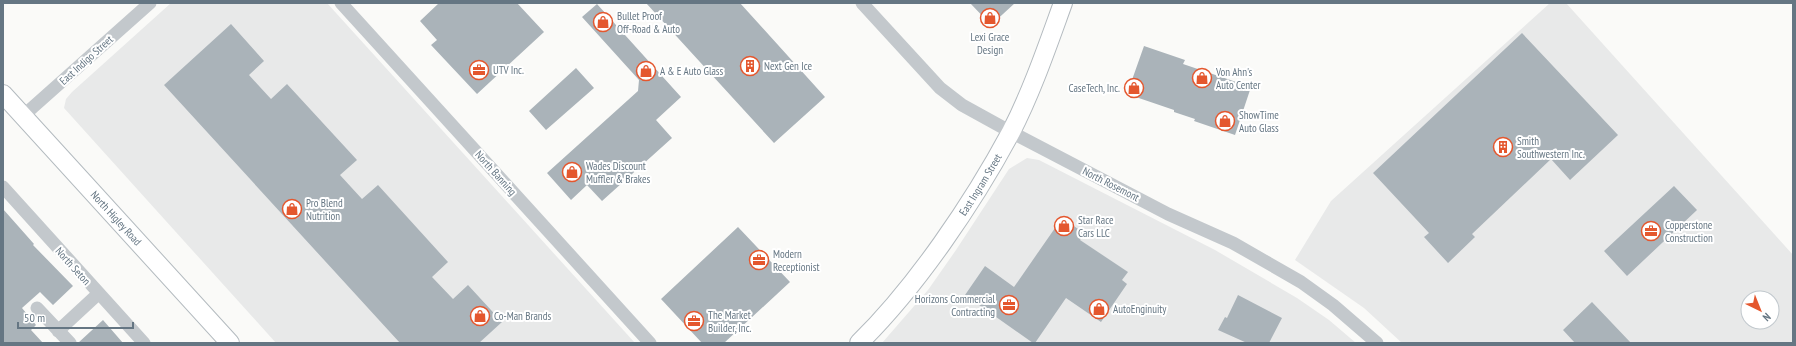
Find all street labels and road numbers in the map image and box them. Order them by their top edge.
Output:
street label: East Indigo Street [56,32,116,88]
street label: North Banning [472,148,520,198]
street label: East Ingram Street [956,151,1005,218]
street label: North Rosemont [1080,164,1142,204]
street label: North Higley Road [88,188,145,249]
street label: North Seton [52,244,94,288]

